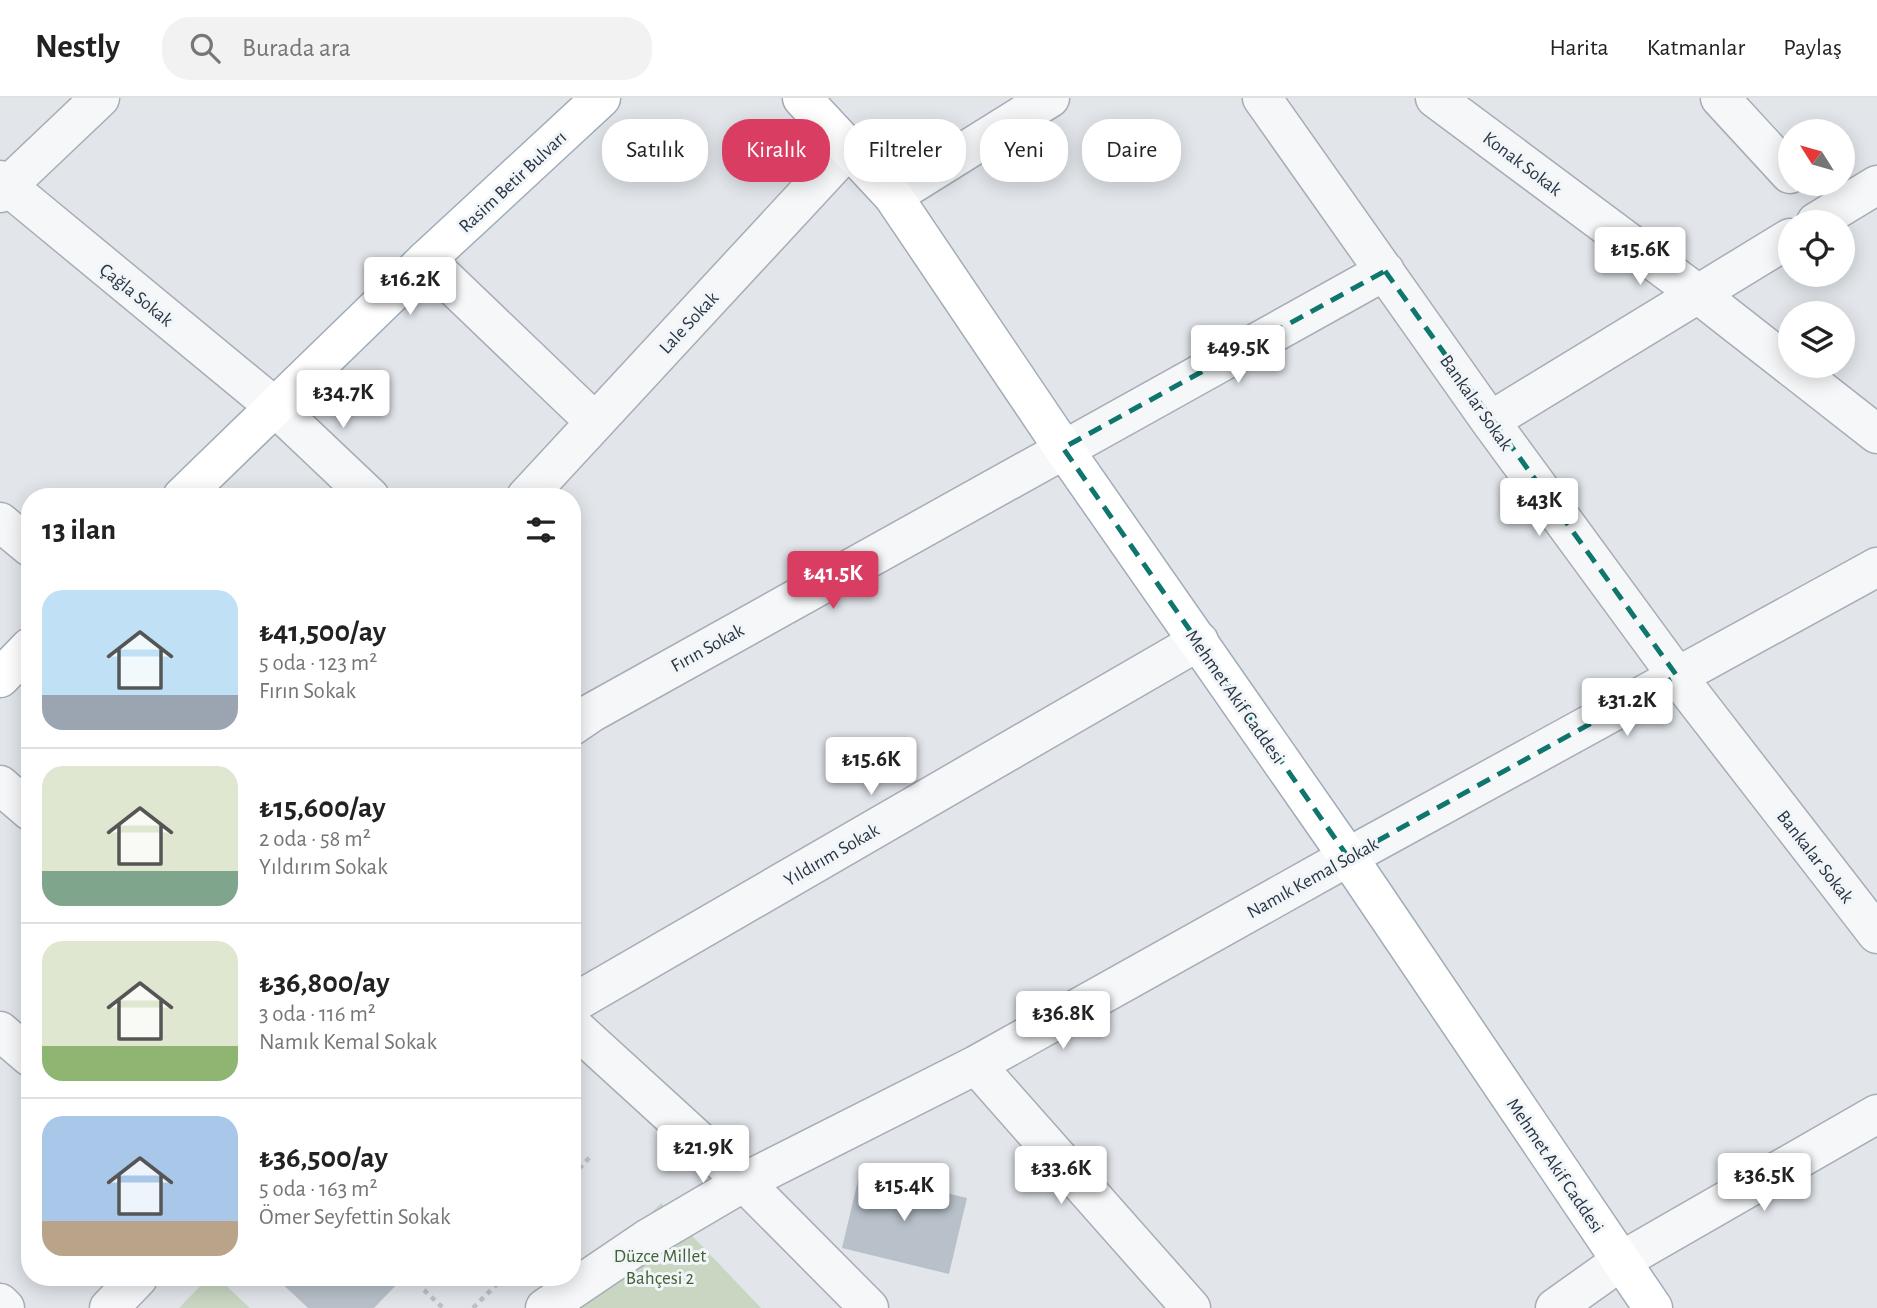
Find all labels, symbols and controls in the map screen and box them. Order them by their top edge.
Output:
search box [162,17,652,80]
icon: search [186,29,224,67]
text: Nestly [35,31,120,64]
text: Burada ara [242,35,351,61]
text: Harita [1550,36,1609,60]
text: Katmanlar [1647,36,1745,60]
text: Paylaş [1783,36,1842,60]
chip: Satılık [602,119,708,182]
chip: Kiralık [722,119,830,182]
chip: Filtreler [844,119,966,182]
chip: Yeni [980,119,1068,182]
chip: Daire [1082,119,1181,182]
north arrow [1778,119,1855,196]
map controls [1778,119,1855,378]
street label: Rasim Betir Bulvarı [456,128,570,237]
street label: Konak Sokak [1479,129,1565,200]
button: locate [1778,210,1855,287]
pin: ₺15.6K [1583,228,1697,287]
text: ₺15.6K [1611,238,1669,261]
pin: ₺16.2K [353,258,467,317]
street label: Çağla Sokak [96,260,177,330]
text: ₺16.2K [380,268,440,291]
street label: Lale Sokak [656,288,722,358]
button: layers [1778,301,1855,378]
pin: ₺49.5K [1181,326,1295,385]
text: ₺49.5K [1207,336,1269,359]
street label: Bankalar Sokak [1436,352,1516,454]
pin: ₺34.7K [286,370,400,430]
text: ₺34.7K [313,381,373,404]
pin: ₺43K [1498,478,1580,538]
text: ₺43K [1516,489,1562,512]
icon: filters [522,511,560,549]
text: 13 ilan [42,515,116,545]
pin: ₺41.5K [776,552,890,611]
text: ₺41.5K [803,562,863,585]
text: ₺41,500/ay [259,617,386,647]
icon: home [98,618,182,702]
street label: Fırın Sokak [668,620,748,676]
street label: Mehmet Akif Caddesi [1182,627,1288,767]
text: 5 oda · 123 m² [259,652,377,675]
pin: ₺31.2K [1570,678,1684,738]
text: Fırın Sokak [259,680,356,703]
text: ₺31.2K [1598,689,1656,712]
pin: ₺15.6K [814,738,928,797]
text: ₺15.6K [842,748,900,771]
text: ₺15,600/ay [259,793,386,823]
icon: home [98,794,182,878]
street label: Bankalar Sokak [1773,807,1857,907]
street label: Yıldırım Sokak [781,820,883,890]
text: 2 oda · 58 m² [259,828,371,851]
street label: Namık Kemal Sokak [1244,834,1382,922]
text: Yıldırım Sokak [259,856,388,879]
text: ₺36,800/ay [259,968,390,998]
icon: home [98,969,182,1053]
pin: ₺36.8K [1006,992,1120,1051]
text: ₺36.8K [1032,1002,1094,1025]
text: 3 oda · 116 m² [259,1003,376,1026]
text: Namık Kemal Sokak [259,1031,437,1054]
street label: Mehmet Akif Caddesi [1503,1095,1607,1237]
pin: ₺21.9K [646,1126,760,1185]
text: ₺21.9K [673,1136,733,1159]
text: ₺36,500/ay [259,1143,388,1173]
icon: home [98,1144,182,1228]
pin: ₺33.6K [1004,1146,1118,1206]
pin: ₺36.5K [1707,1154,1821,1213]
text: ₺33.6K [1031,1157,1091,1180]
pin: ₺15.4K [847,1164,961,1223]
text: ₺36.5K [1734,1164,1794,1187]
text: ₺15.4K [874,1174,934,1197]
text: 5 oda · 163 m² [259,1178,378,1201]
text: Ömer Seyfettin Sokak [259,1206,451,1229]
park label: Düzce Millet Bahçesi 2 [614,1247,706,1288]

